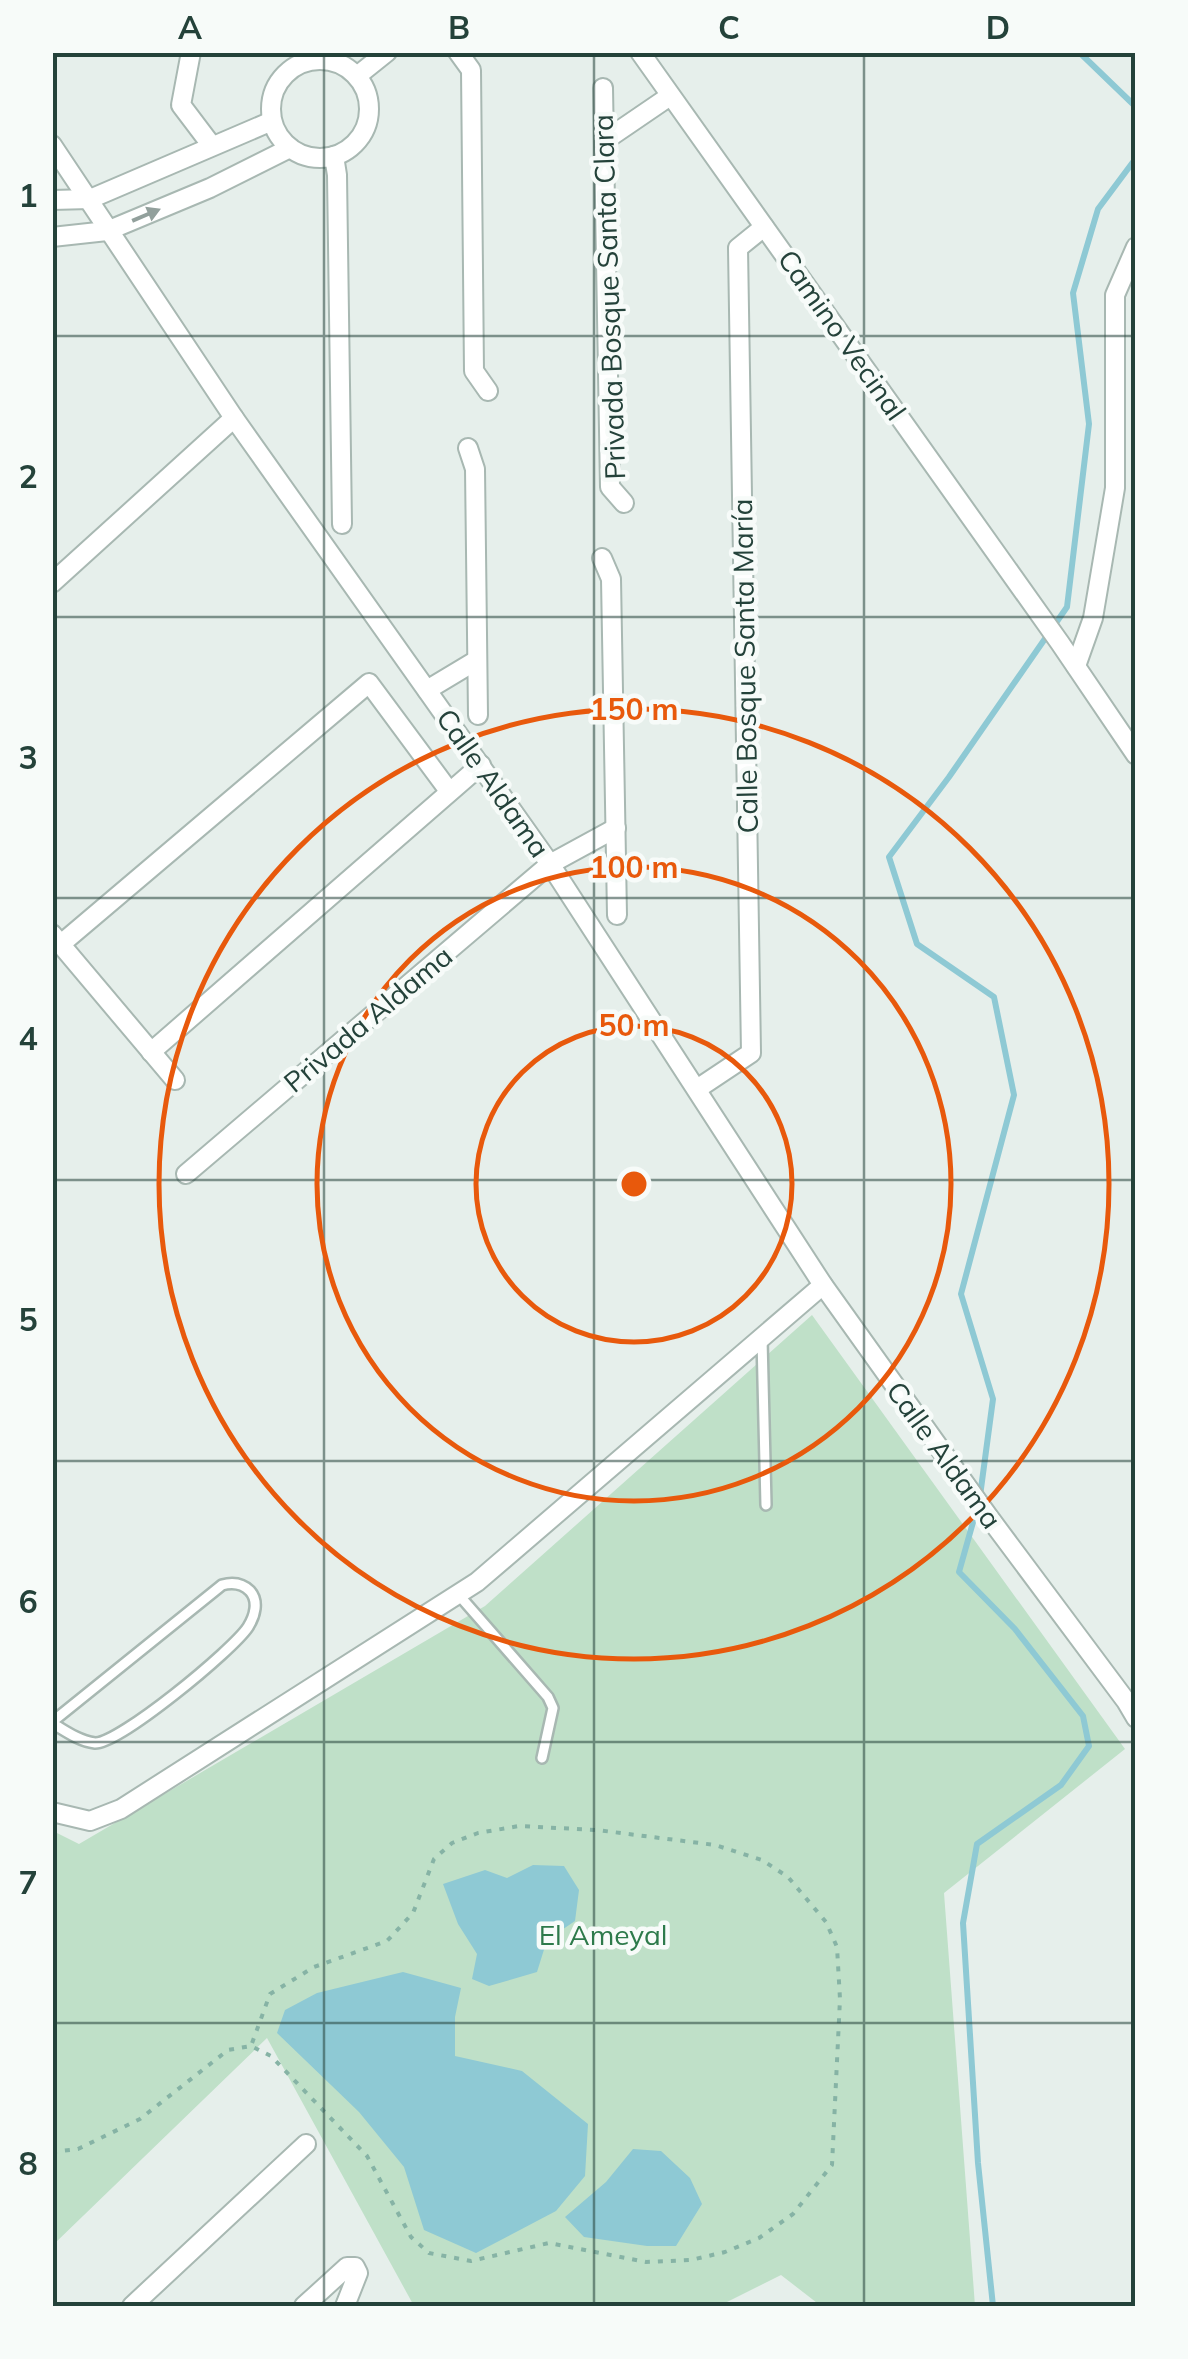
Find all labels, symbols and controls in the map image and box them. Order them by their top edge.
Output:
text: A [178,7,202,47]
text: B [448,7,470,47]
text: C [718,7,740,47]
text: D [986,7,1010,47]
street label: Privada Bosque Santa Clara [585,114,632,480]
text: 1 [18,175,38,215]
one-way arrow [132,207,161,223]
street label: Camino Vecinal [771,243,914,427]
text: 2 [18,456,38,496]
street label: Calle Bosque Santa María [724,498,765,834]
text: 150 m [589,690,679,728]
street label: Calle Aldama [429,702,558,864]
text: 3 [18,737,38,777]
text: 100 m [589,848,679,886]
street label: Privada Aldama [276,938,459,1099]
text: 50 m [598,1006,670,1044]
text: 4 [18,1018,38,1058]
centre of rings [616,1166,652,1202]
text: 5 [18,1299,38,1339]
street label: Calle Aldama [879,1374,1010,1535]
text: 6 [18,1581,38,1621]
text: 7 [18,1862,38,1902]
park label: El Ameyal [539,1917,667,1952]
text: 8 [18,2143,38,2183]

